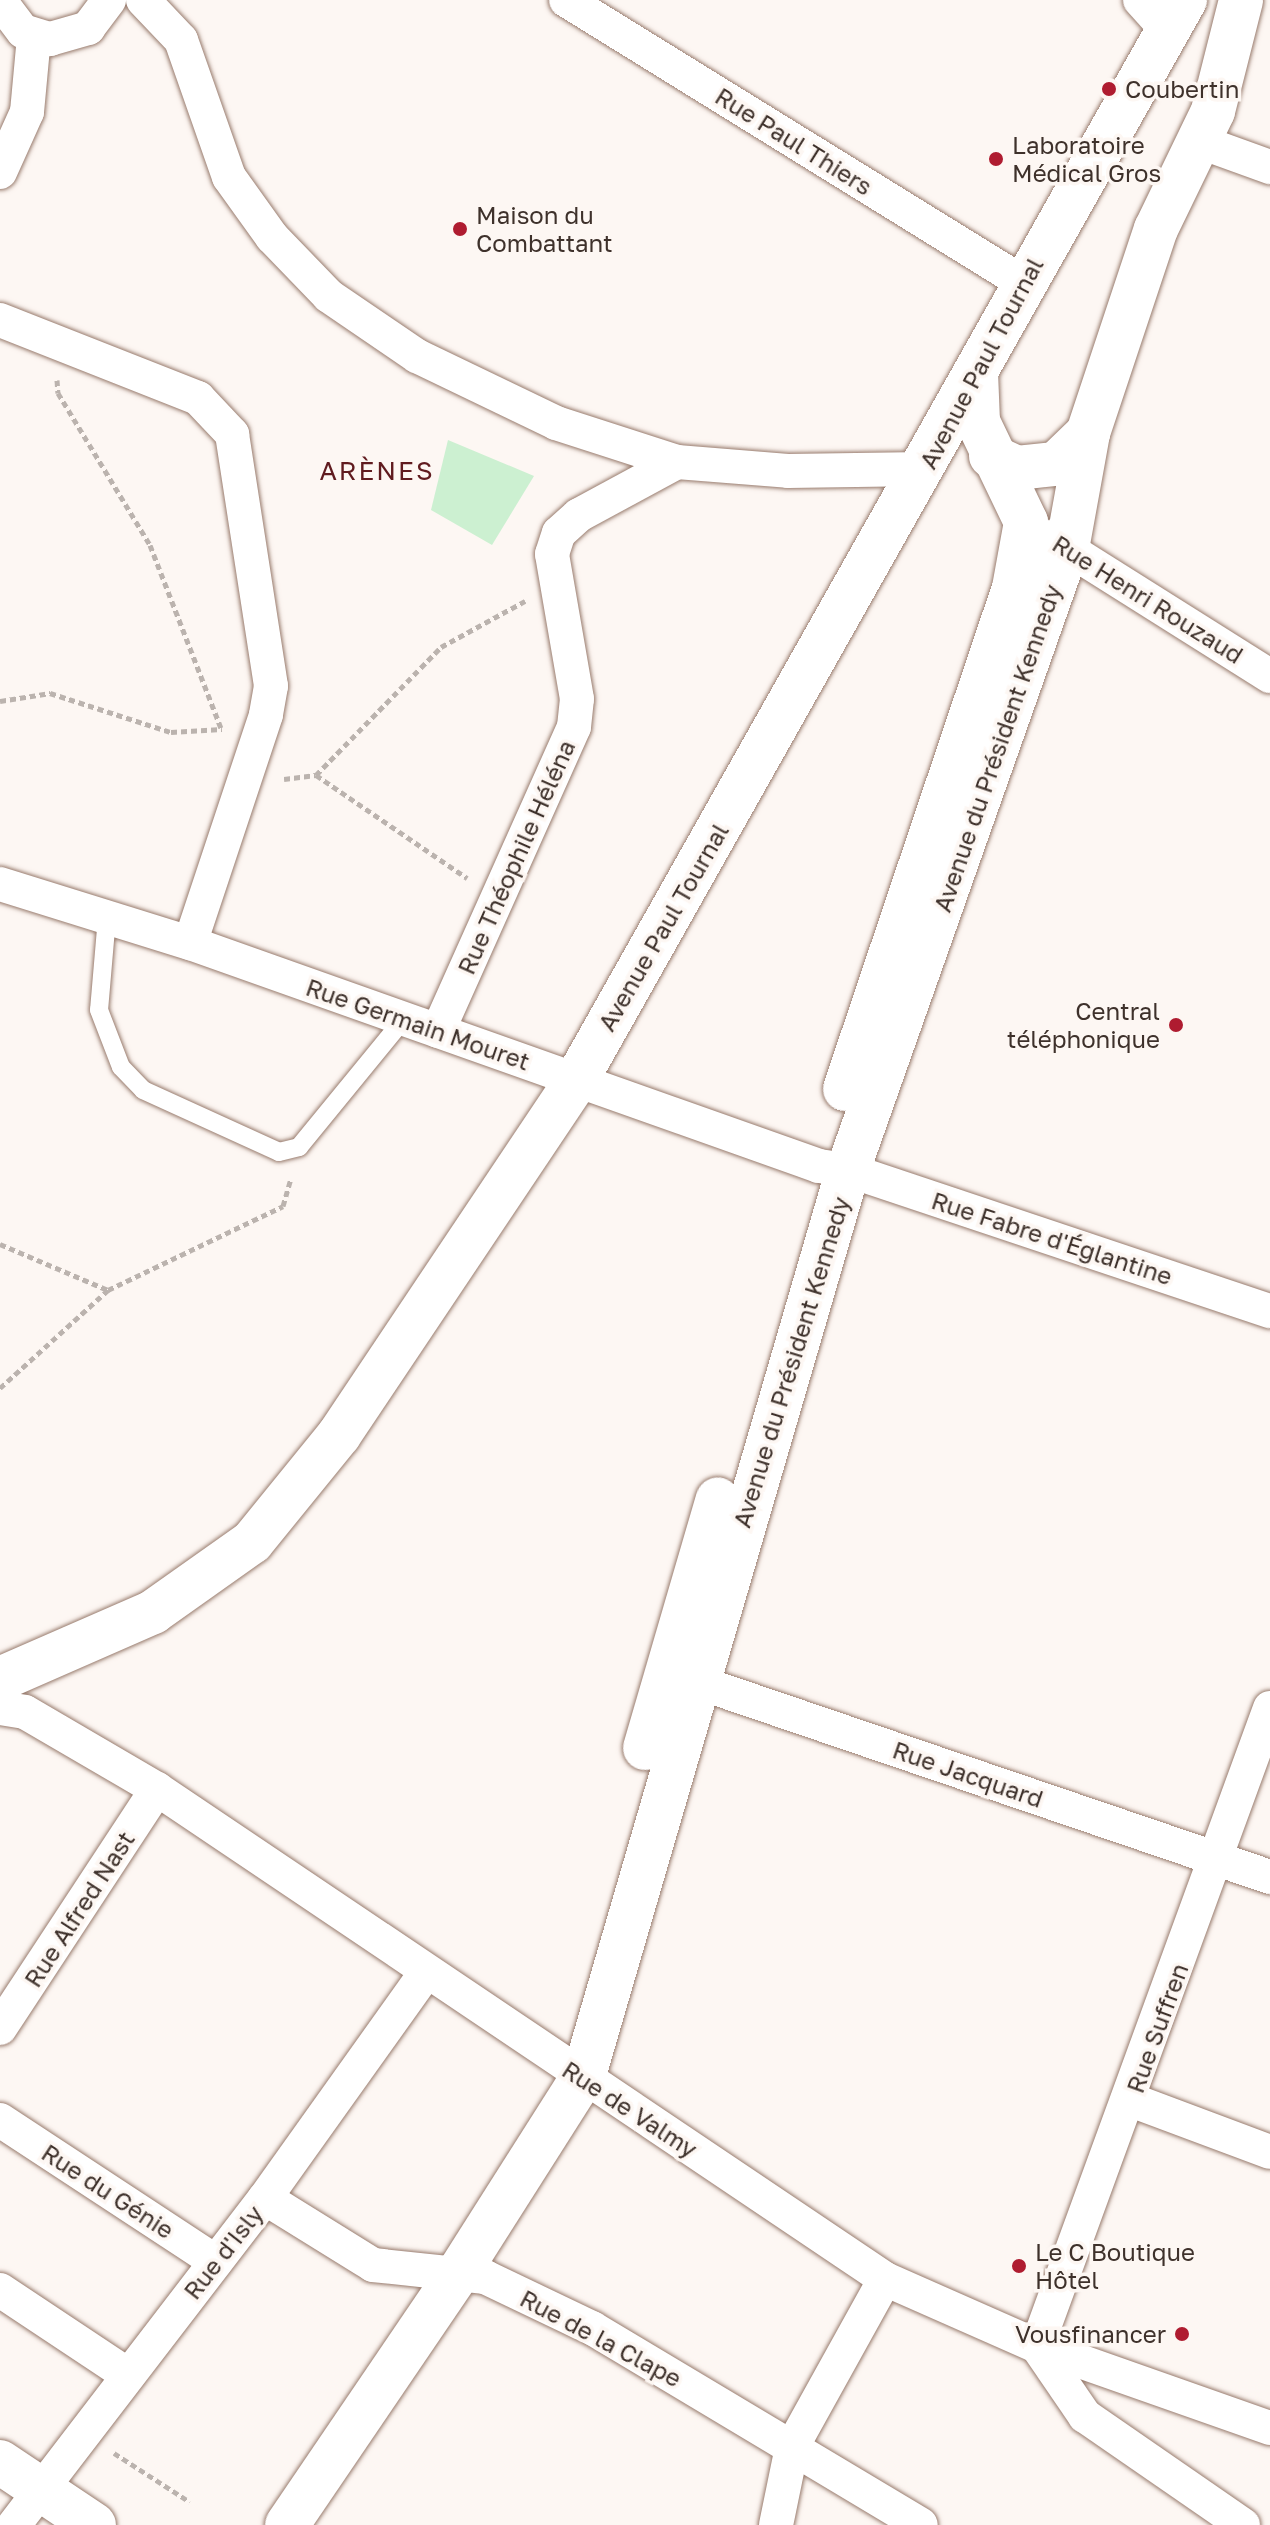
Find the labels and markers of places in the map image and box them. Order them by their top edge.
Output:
place label: Coubertin [1125,75,1240,103]
marker: Coubertin [1100,80,1118,98]
place label: Laboratoire Médical Gros [1012,131,1161,187]
marker: Laboratoire Médical Gros [987,150,1005,168]
place label: Maison du Combattant [476,201,613,257]
marker: Maison du Combattant [451,220,469,238]
place label: Central téléphonique [1007,997,1160,1053]
marker: Central téléphonique [1167,1016,1185,1034]
place label: Le C Boutique Hôtel [1035,2238,1195,2294]
marker: Le C Boutique Hôtel [1010,2257,1028,2275]
place label: Vousfinancer [1015,2320,1166,2348]
marker: Vousfinancer [1173,2325,1191,2343]

